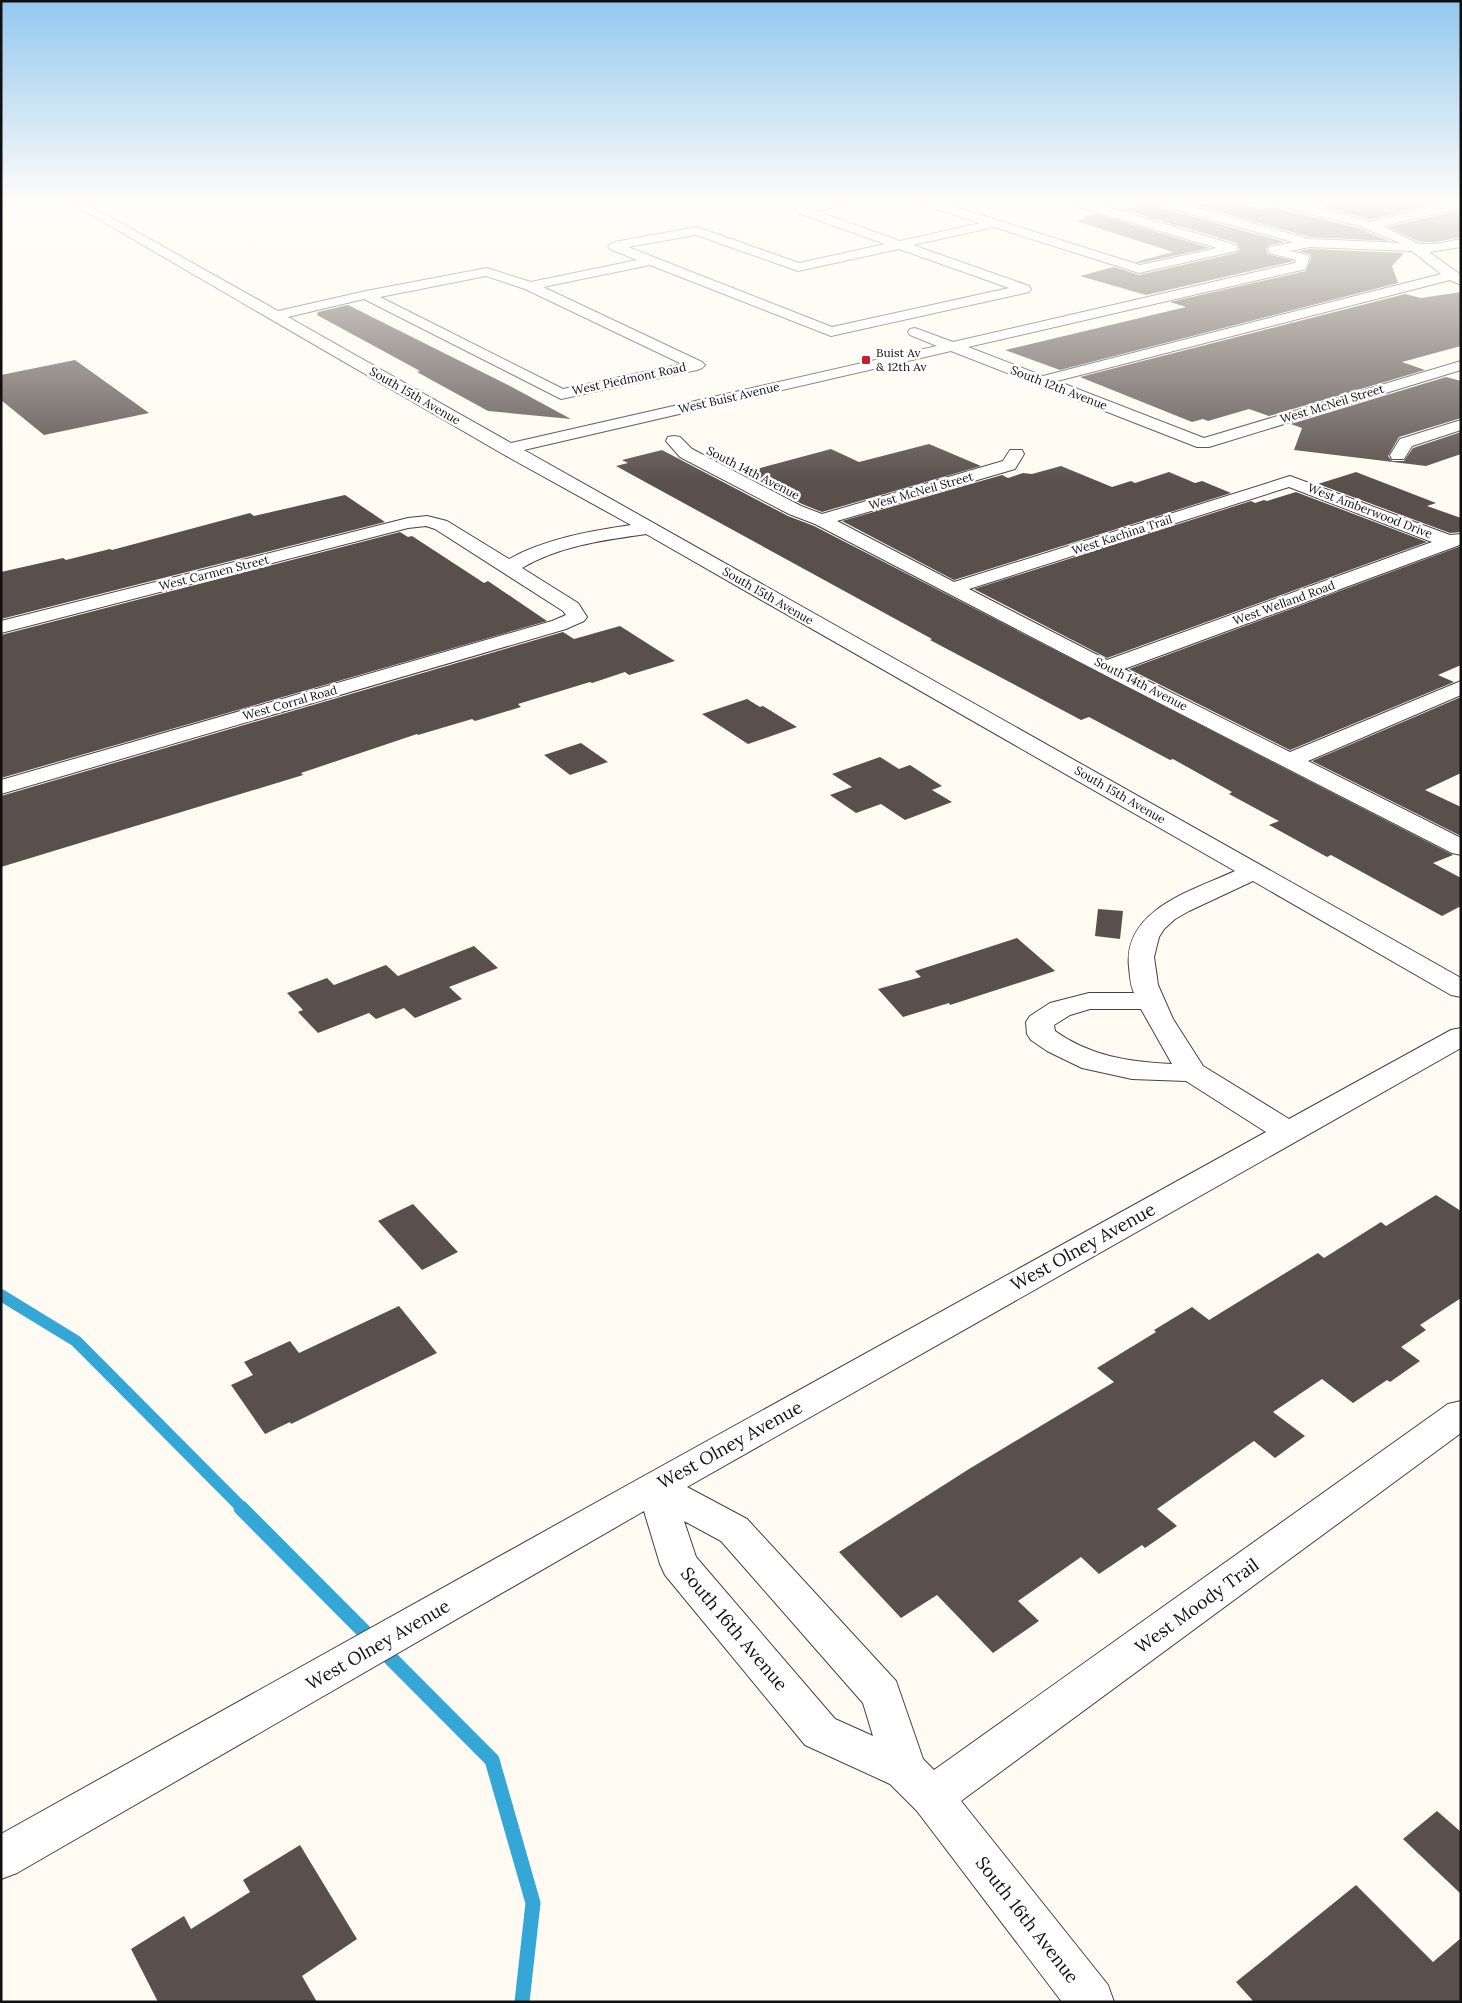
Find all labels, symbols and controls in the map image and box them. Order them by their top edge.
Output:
place label: Buist Av & 12th Av [876,345,928,374]
marker: Buist Av & 12th Av [860,354,872,366]
street label: West Piedmont Road [571,359,687,398]
street label: South 12th Avenue [1009,362,1110,413]
street label: South 15th Avenue [367,363,464,428]
street label: West Buist Avenue [677,378,781,416]
street label: West McNeil Street [1278,380,1386,426]
street label: South 14th Avenue [704,443,803,503]
street label: West McNeil Street [867,468,975,513]
street label: West Amberwood Drive [1306,480,1435,541]
street label: West Kachina Trail [1070,511,1174,558]
street label: West Carmen Street [157,552,271,593]
street label: South 15th Avenue [720,563,817,628]
street label: West Welland Road [1231,577,1337,628]
street label: South 14th Avenue [1092,654,1191,714]
street label: West Corral Road [241,682,339,723]
street label: South 15th Avenue [1072,762,1169,827]
street label: West Olney Avenue [1006,1197,1159,1296]
street label: West Olney Avenue [653,1395,806,1494]
street label: West Moody Trail [1130,1553,1263,1658]
street label: South 16th Avenue [676,1562,793,1695]
street label: West Olney Avenue [302,1594,454,1695]
street label: South 16th Avenue [971,1852,1084,1988]

